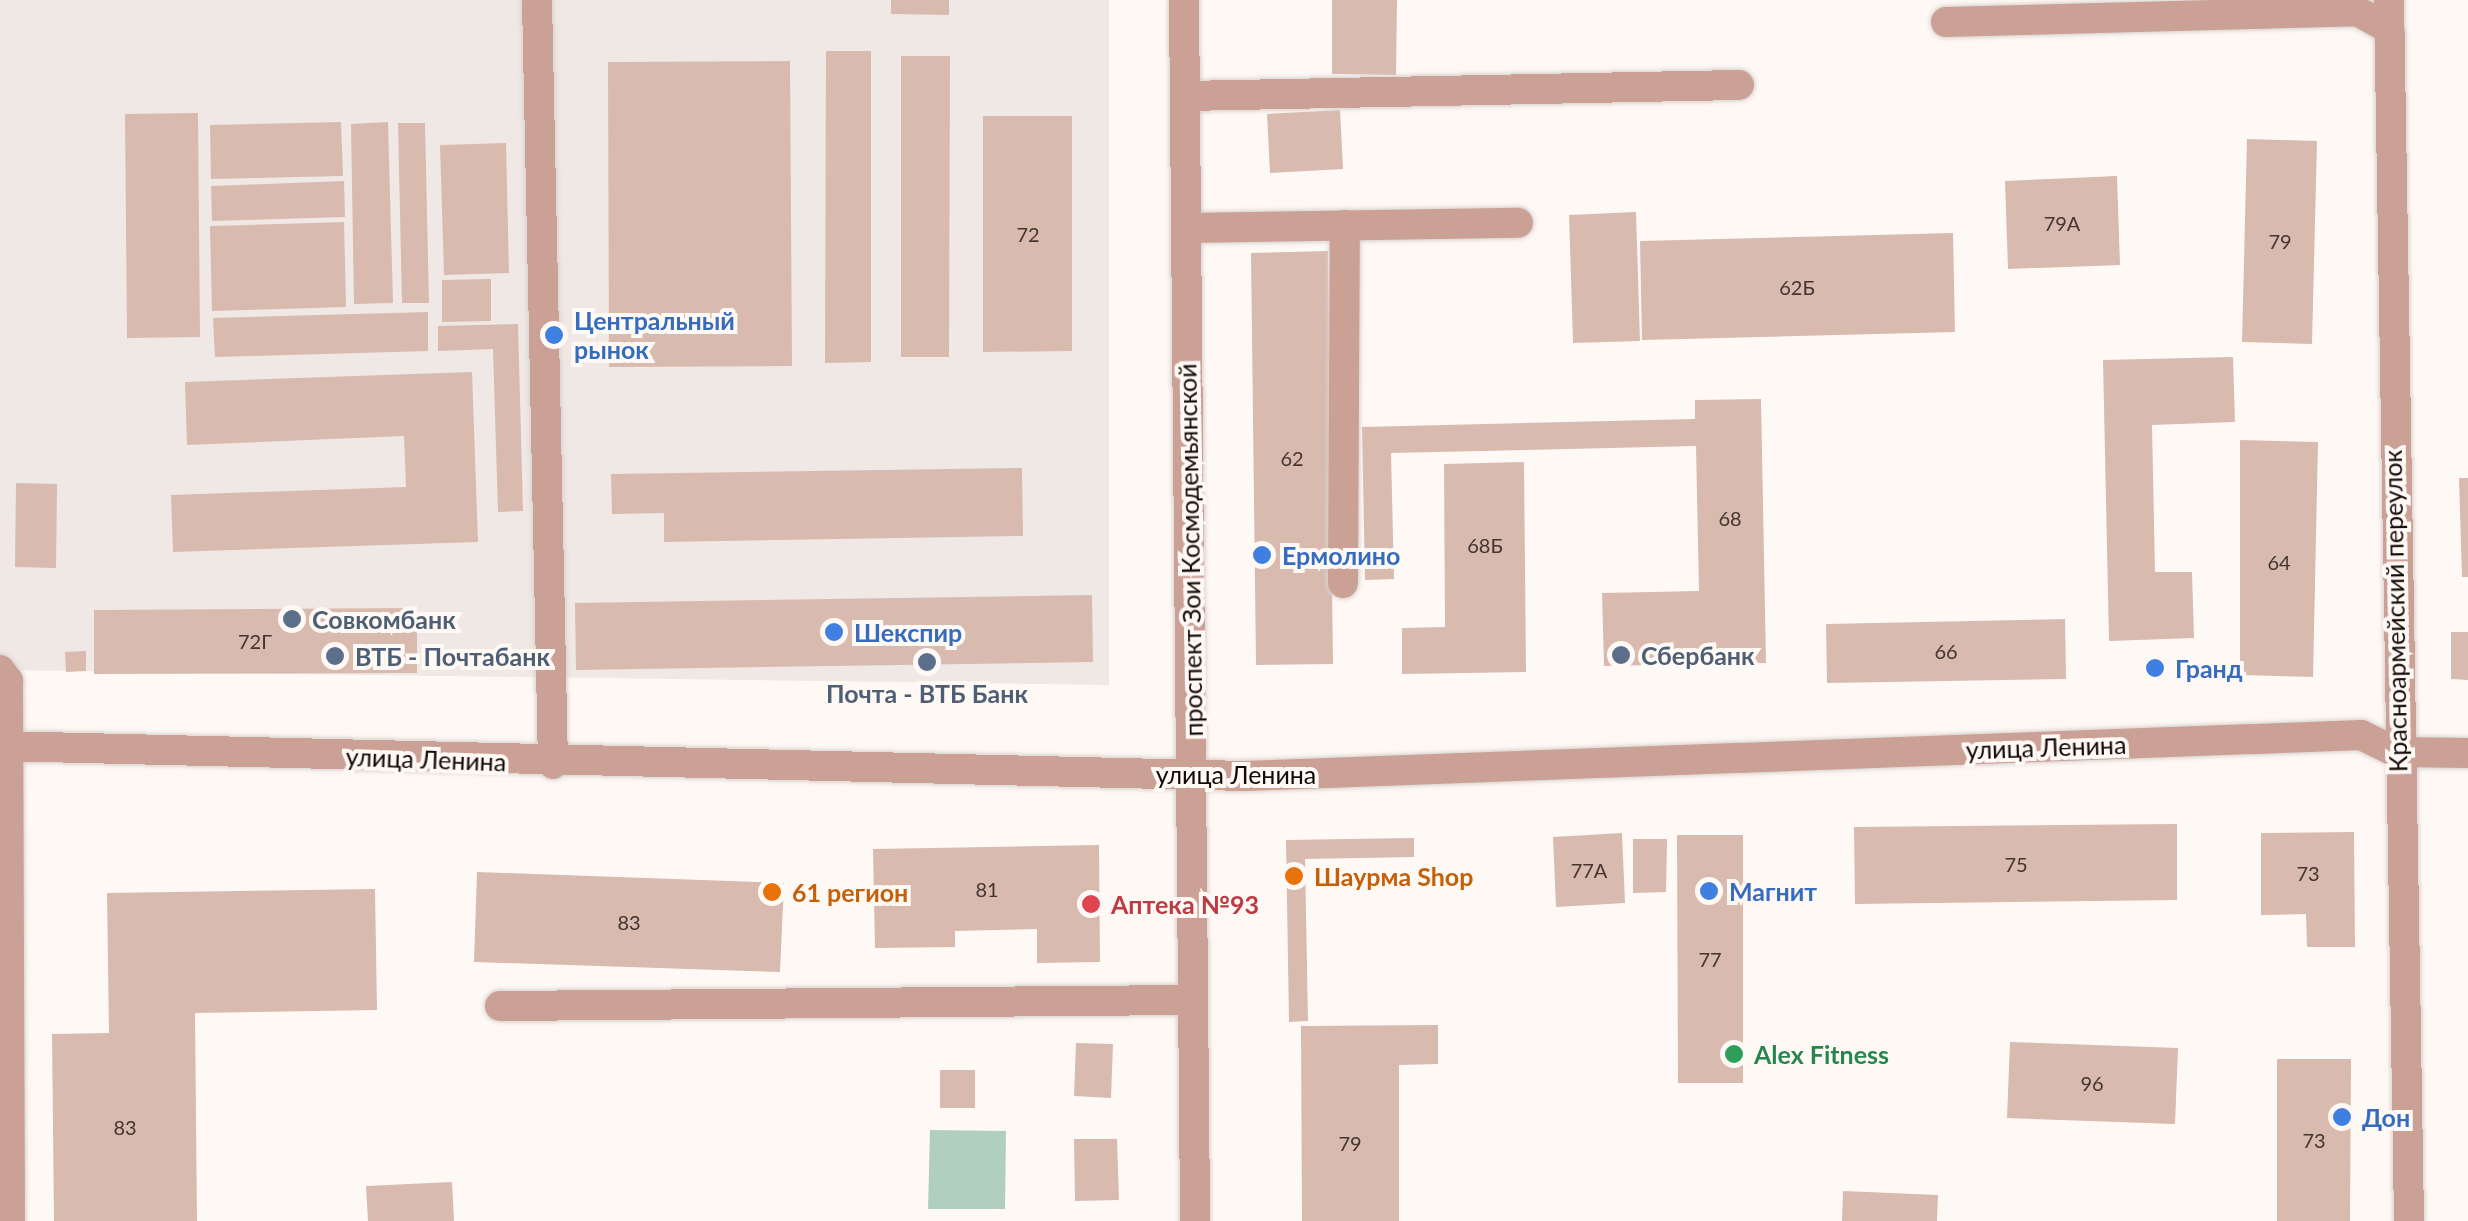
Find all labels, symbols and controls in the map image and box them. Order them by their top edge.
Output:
house number: 79А [2044,211,2080,235]
house number: 72 [1016,222,1040,246]
house number: 79 [2268,229,2292,253]
house number: 62Б [1779,275,1815,299]
place label: Центральный рынок [574,306,735,365]
marker: Центральный рынок [543,324,565,346]
street label: проспект Зои Космодемьянской [1172,363,1208,737]
house number: 62 [1280,446,1304,470]
street label: Красноармейский переулок [2377,450,2413,772]
house number: 68 [1718,506,1742,530]
house number: 68Б [1467,533,1503,557]
place label: Ермолино [1282,540,1400,570]
marker: Ермолино [1251,544,1273,566]
house number: 64 [2267,550,2291,574]
place label: Совкомбанк [312,604,456,634]
marker: Совкомбанк [281,608,303,630]
place label: Шекспир [854,617,962,647]
marker: Шекспир [823,621,845,643]
house number: 72Г [238,629,272,653]
house number: 66 [1934,639,1958,663]
place label: Сбербанк [1641,640,1755,670]
place label: ВТБ - Почтабанк [355,641,550,671]
marker: Сбербанк [1610,644,1632,666]
marker: ВТБ - Почтабанк [324,645,346,667]
marker: Почта - ВТБ Банк [916,651,938,673]
place label: Гранд [2175,653,2243,683]
marker: Гранд [2144,657,2166,679]
place label: Почта - ВТБ Банк [826,678,1028,708]
street label: улица Ленина [1965,729,2127,765]
street label: улица Ленина [345,741,507,777]
street label: улица Ленина [1156,759,1316,789]
house number: 75 [2004,852,2028,876]
house number: 77А [1571,858,1607,882]
place label: Шаурма Shop [1314,861,1473,891]
house number: 73 [2296,861,2320,885]
marker: Шаурма Shop [1283,865,1305,887]
place label: Магнит [1729,876,1817,906]
place label: 61 регион [792,877,908,907]
house number: 81 [975,877,999,901]
marker: Магнит [1698,880,1720,902]
marker: 61 регион [761,881,783,903]
place label: Аптека №93 [1111,889,1259,919]
marker: Аптека №93 [1080,893,1102,915]
house number: 83 [617,910,641,934]
house number: 77 [1698,947,1722,971]
place label: Alex Fitness [1754,1039,1889,1069]
marker: Alex Fitness [1723,1043,1745,1065]
house number: 96 [2080,1071,2104,1095]
place label: Дон [2362,1102,2410,1132]
marker: Дон [2331,1106,2353,1128]
house number: 83 [113,1115,137,1139]
house number: 73 [2302,1128,2326,1152]
house number: 79 [1338,1131,1362,1155]

